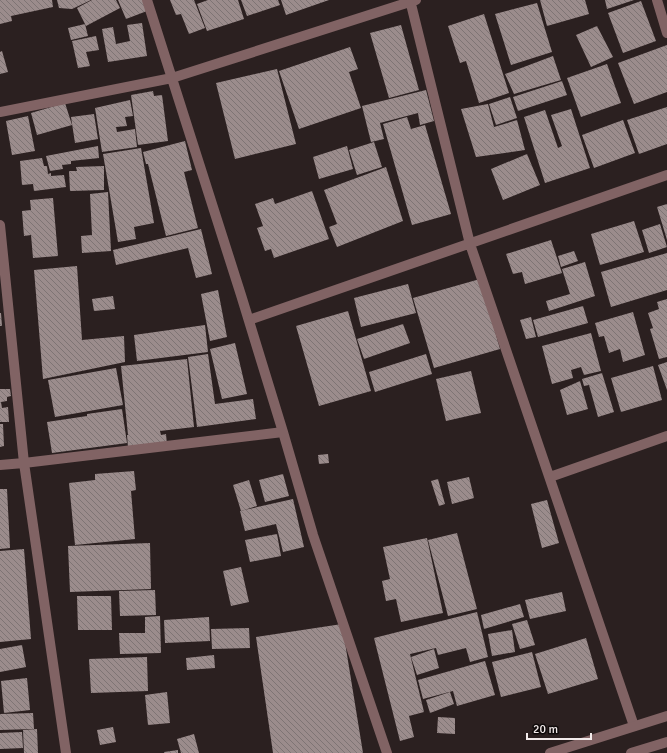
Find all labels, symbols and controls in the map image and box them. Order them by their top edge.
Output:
scale bar [527,715,591,741]
text: 20 m [533,722,558,737]

